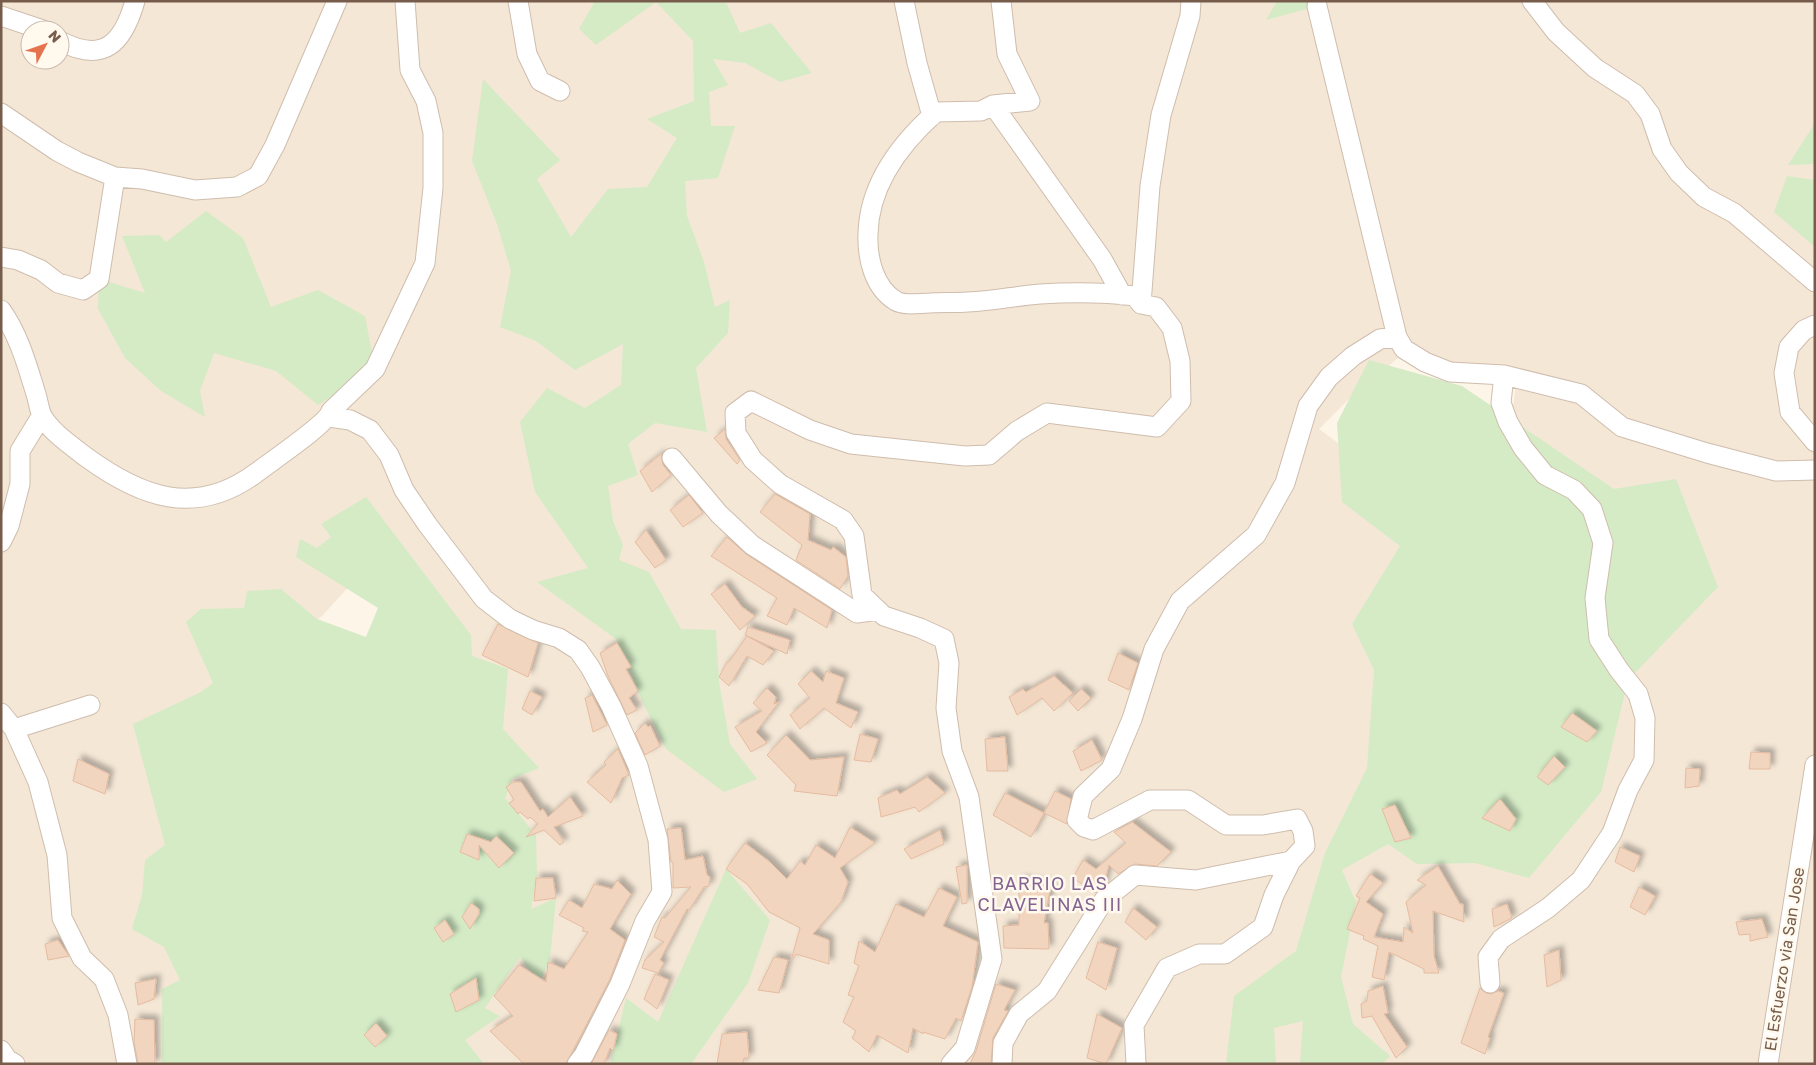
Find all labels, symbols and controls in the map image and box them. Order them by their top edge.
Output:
north arrow [20,20,70,70]
text: N [45,27,65,46]
street label: El Esfuerzo via San Jose [1760,866,1808,1052]
district label: BARRIO LAS CLAVELINAS III [978,872,1122,915]

